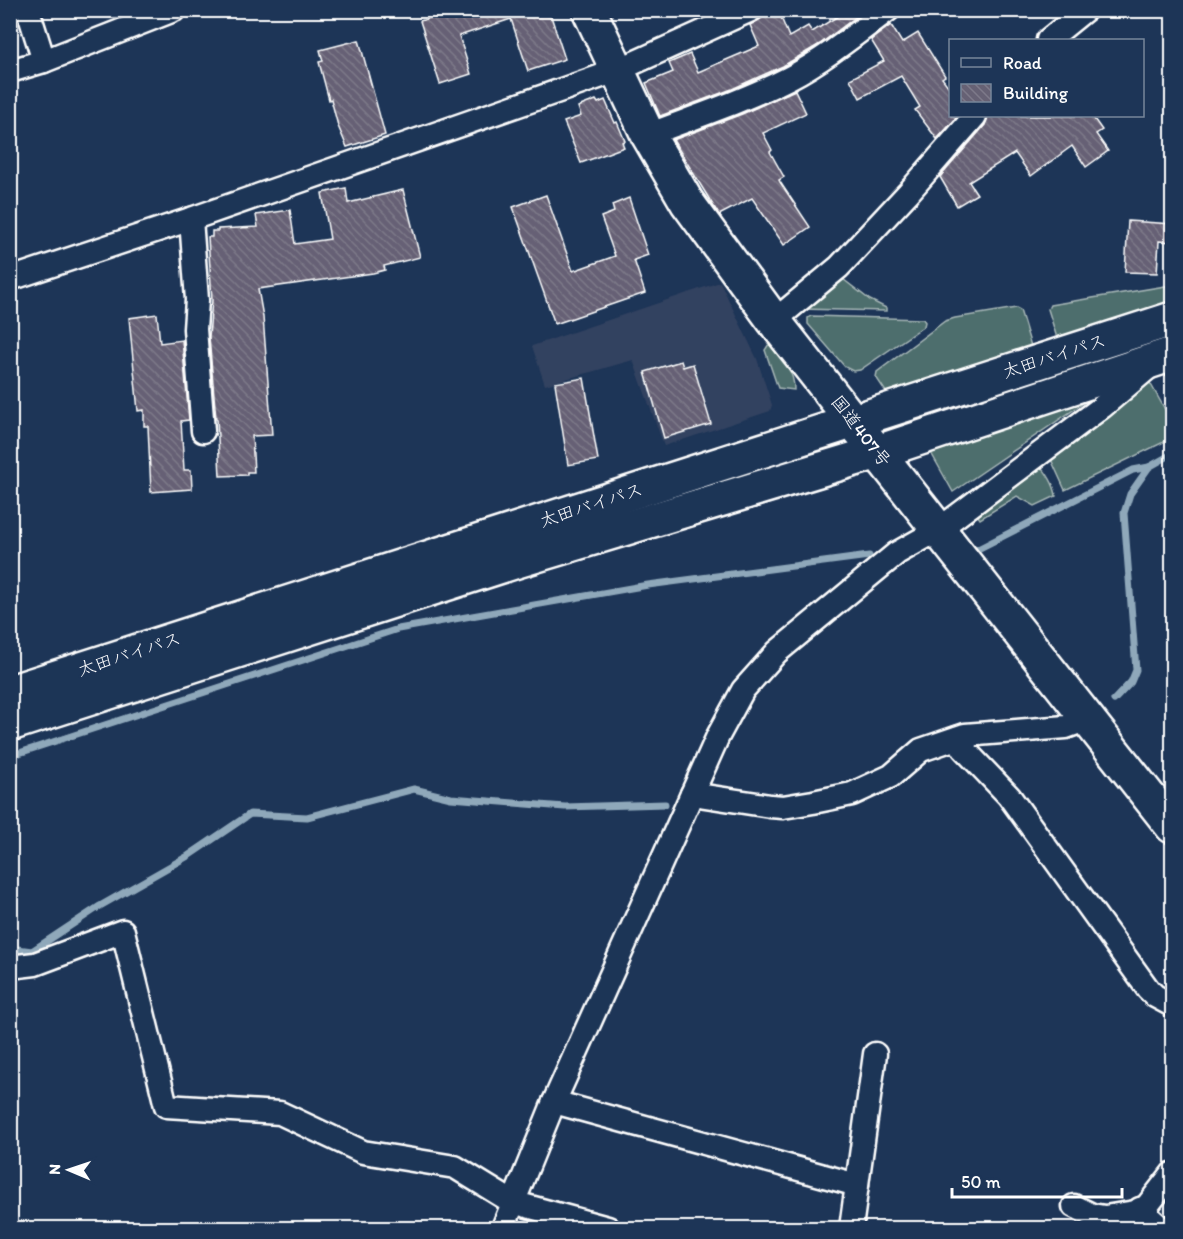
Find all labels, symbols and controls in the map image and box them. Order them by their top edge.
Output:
legend [949,39,1144,117]
text: Road [1003,52,1042,74]
text: Building [1003,82,1069,104]
street label: 太田バイパス [999,329,1109,383]
street label: 国道407号 [826,391,896,471]
street label: 太田バイパス [536,478,646,532]
street label: 太田バイパス [74,627,184,681]
north arrow [39,1140,99,1200]
scale bar [952,1161,1122,1199]
text: N [45,1164,64,1175]
text: 50 m [961,1171,1001,1193]

